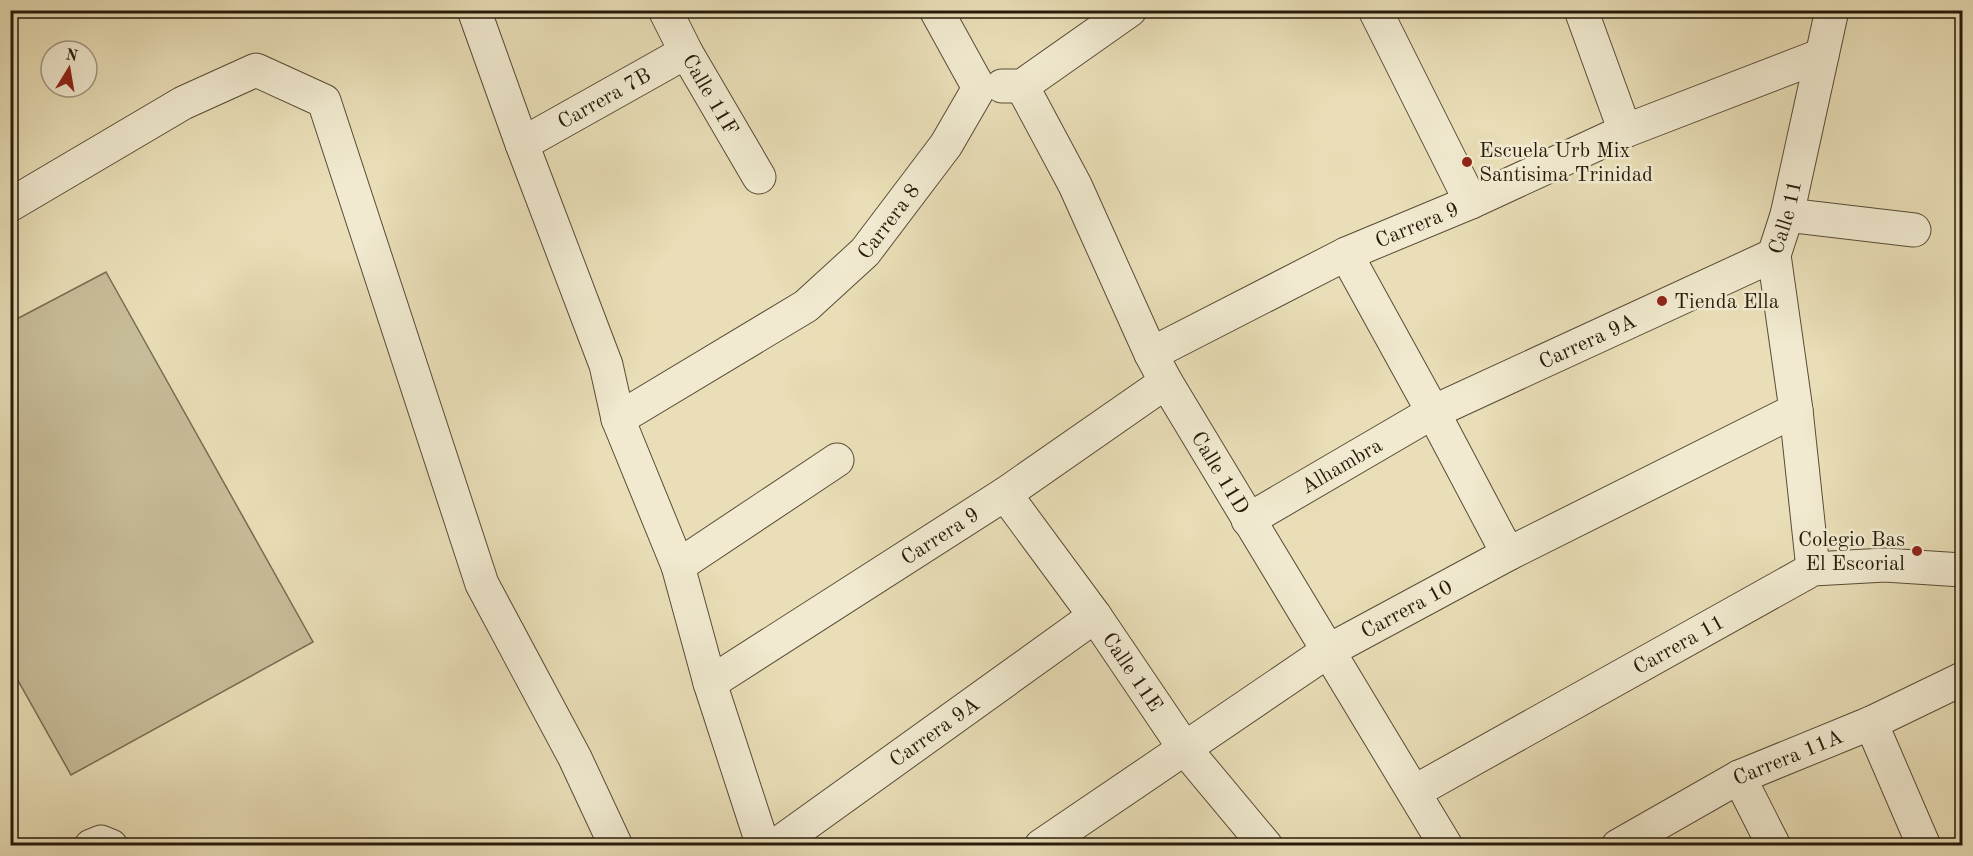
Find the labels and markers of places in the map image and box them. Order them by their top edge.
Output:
place label: Escuela Urb Mix Santisima Trinidad [1479,141,1653,186]
marker: Escuela Urb Mix Santisima Trinidad [1460,155,1474,169]
place label: Tienda Ella [1674,292,1779,313]
marker: Tienda Ella [1655,294,1669,308]
place label: Colegio Bas El Escorial [1798,530,1905,575]
marker: Colegio Bas El Escorial [1910,544,1924,558]

